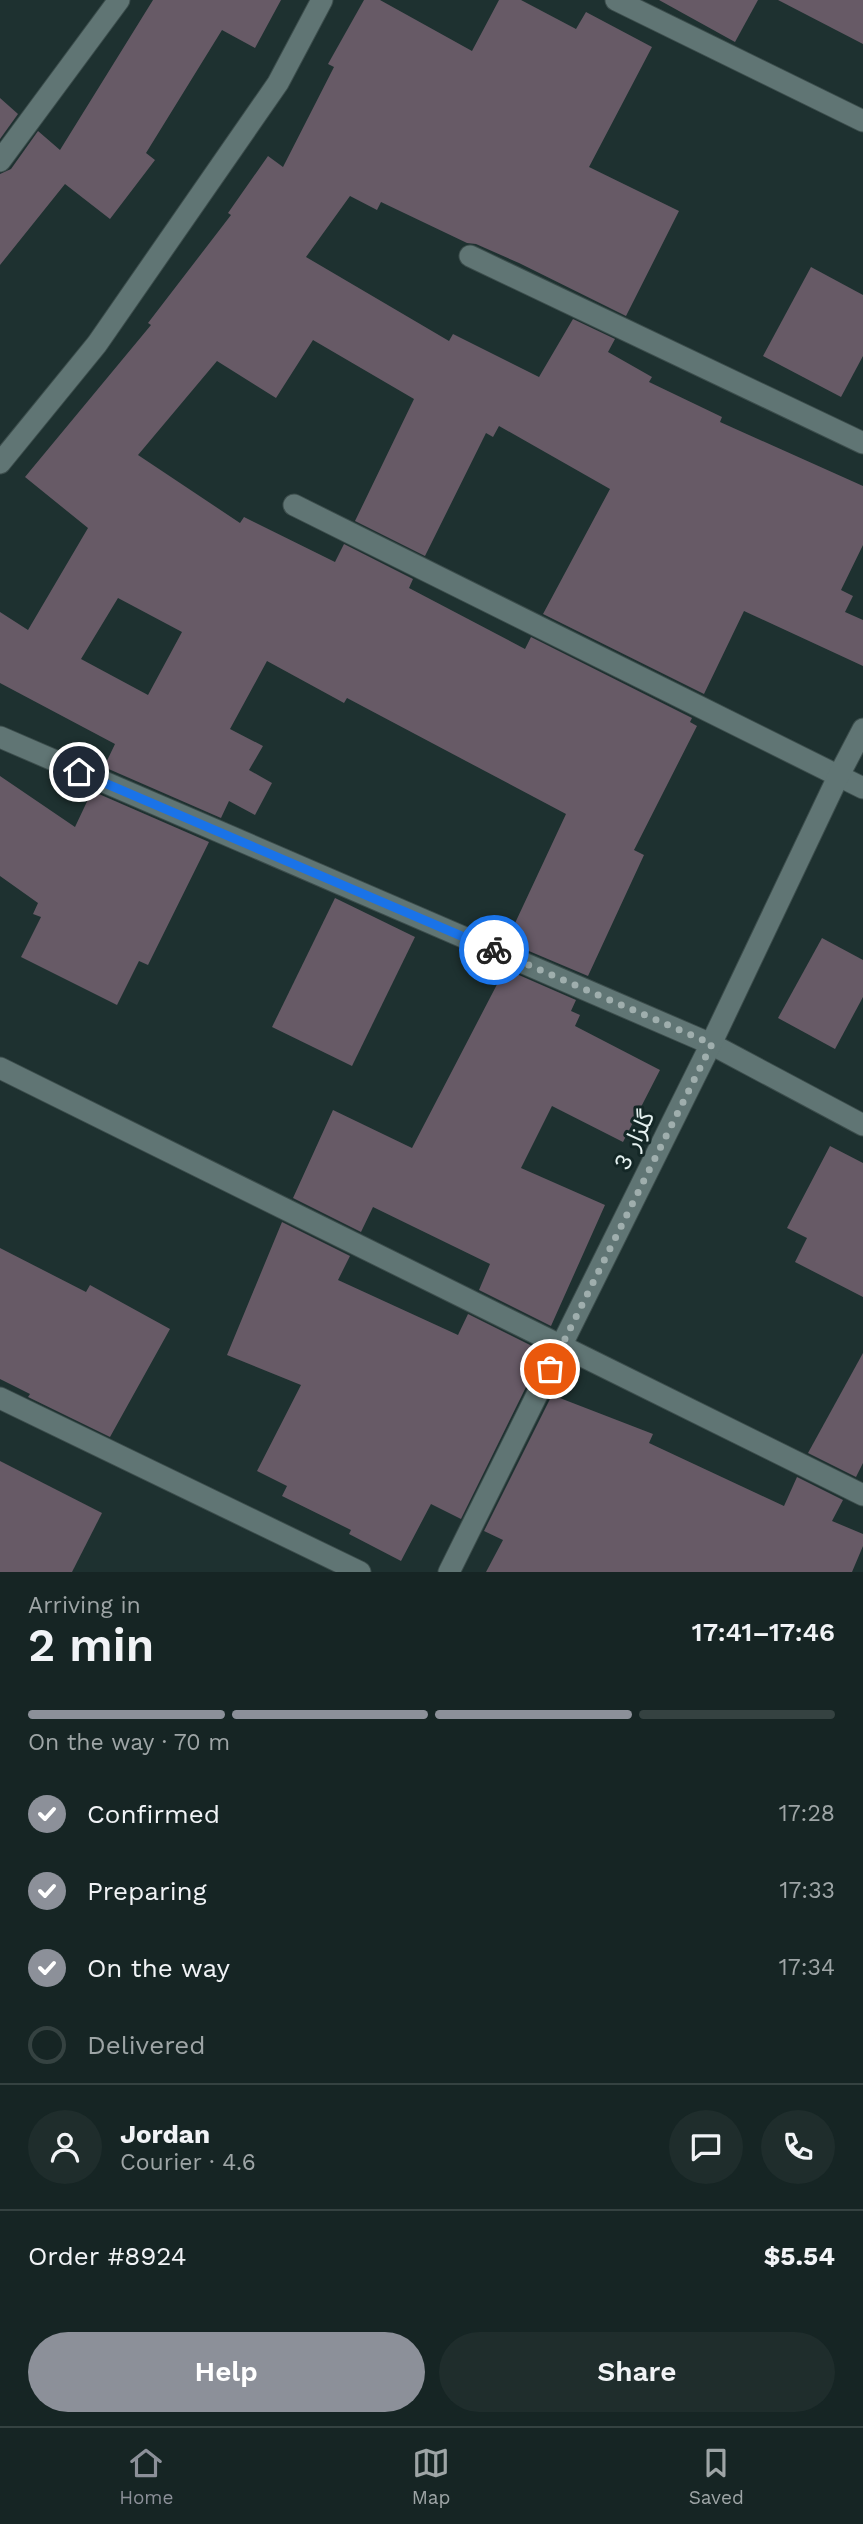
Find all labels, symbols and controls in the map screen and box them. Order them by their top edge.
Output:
pin [49,742,109,802]
icon: home [60,753,98,791]
courier [459,915,529,985]
icon: bike [475,931,513,969]
street label: گلزار 3 [608,1105,661,1174]
pin [520,1339,580,1399]
icon: bag [531,1350,569,1388]
text: Arriving in [28,1592,141,1619]
text: 17:41–17:46 [692,1617,835,1647]
text: 2 min [28,1618,154,1672]
text: On the way · 70 m [28,1729,230,1756]
icon: check [28,1795,66,1833]
text: Confirmed [87,1799,220,1829]
text: 17:28 [779,1800,835,1827]
icon: check [28,1872,66,1910]
text: Preparing [87,1876,207,1906]
text: 17:33 [780,1877,835,1904]
icon: check [28,1949,66,1987]
text: On the way [87,1953,230,1983]
text: 17:34 [779,1954,835,1981]
text: Delivered [87,2030,206,2060]
button: person [28,2110,102,2184]
button: chat [669,2110,743,2184]
button: phone [761,2110,835,2184]
text: Jordan [120,2119,210,2149]
text: Courier · 4.6 [120,2149,256,2176]
text: Order #8924 [28,2241,187,2271]
text: $5.54 [764,2241,835,2271]
button: Help [28,2332,425,2412]
button: Share [439,2332,835,2412]
tab: Home [119,2444,173,2509]
tab: Map [412,2444,450,2509]
tab: Saved [689,2444,744,2509]

